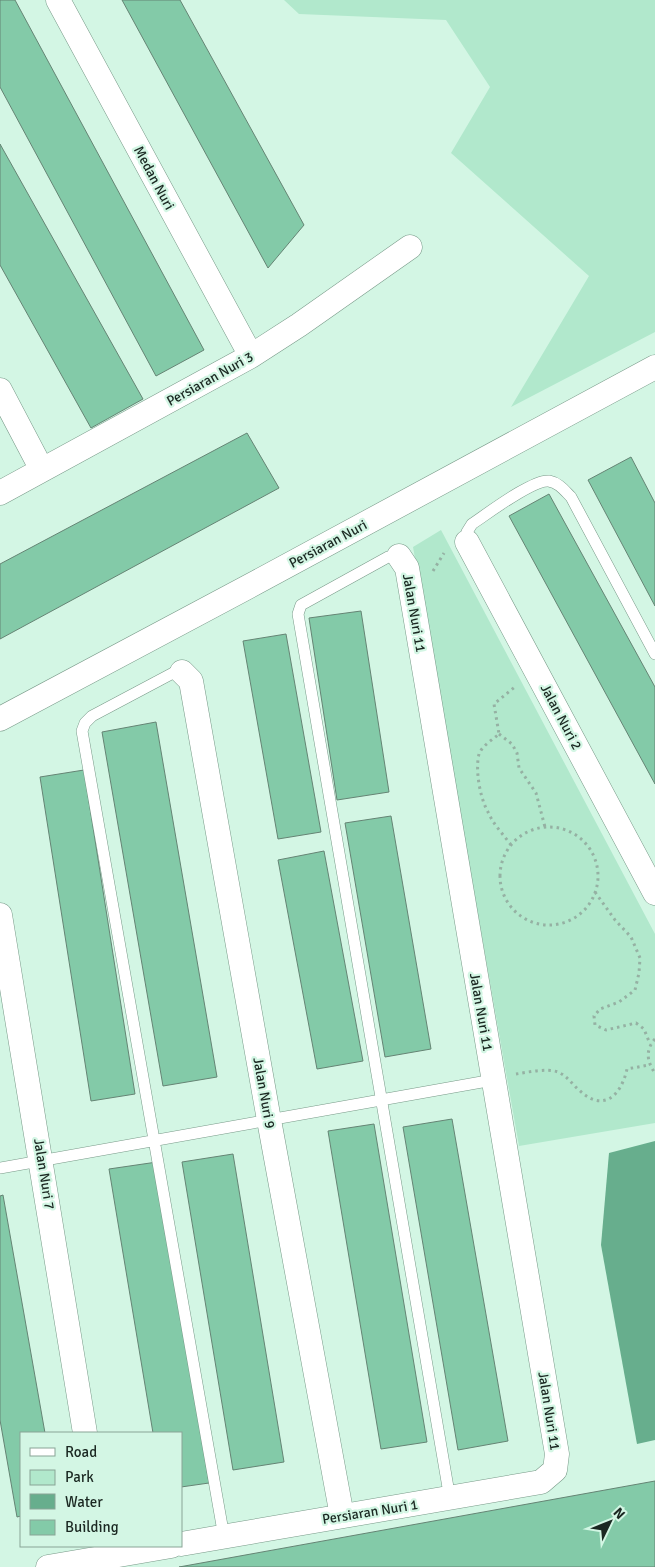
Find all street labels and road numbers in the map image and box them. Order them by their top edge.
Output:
street label: Medan Nuri [130,143,178,213]
street label: Persiaran Nuri 3 [164,348,256,410]
street label: Persiaran Nuri [286,516,370,572]
street label: Jalan Nuri 11 [399,572,429,654]
street label: Jalan Nuri 2 [537,681,585,753]
street label: Jalan Nuri 11 [466,971,496,1053]
street label: Jalan Nuri 9 [249,1056,279,1130]
street label: Jalan Nuri 7 [30,1137,58,1211]
street label: Jalan Nuri 11 [534,1370,564,1452]
street label: Persiaran Nuri 1 [321,1496,419,1528]

